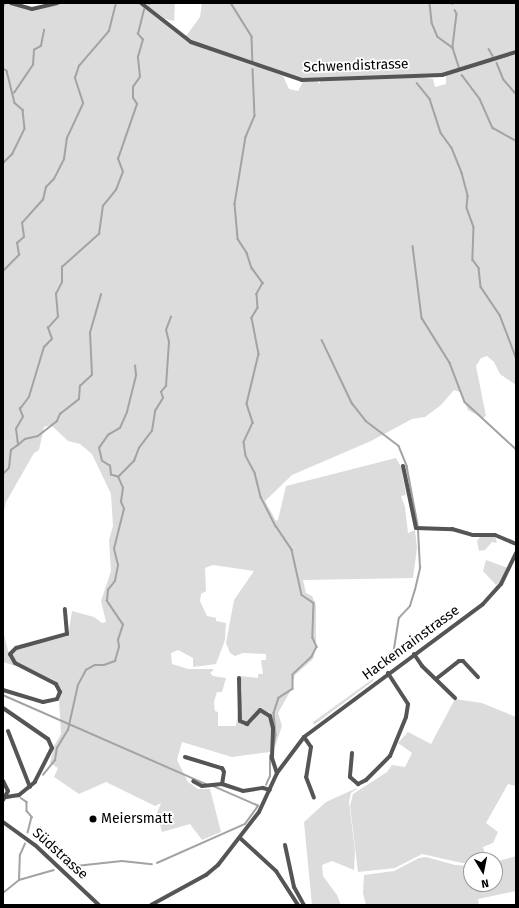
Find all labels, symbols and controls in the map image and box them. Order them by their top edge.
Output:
street label: Schwendistrasse [303,56,409,76]
street label: Hackenrainstrasse [359,602,463,684]
place label: Meiersmatt [101,811,173,827]
marker: Meiersmatt [88,814,98,824]
street label: Südstrasse [29,825,91,883]
north arrow [463,852,503,892]
text: N [480,876,490,890]

